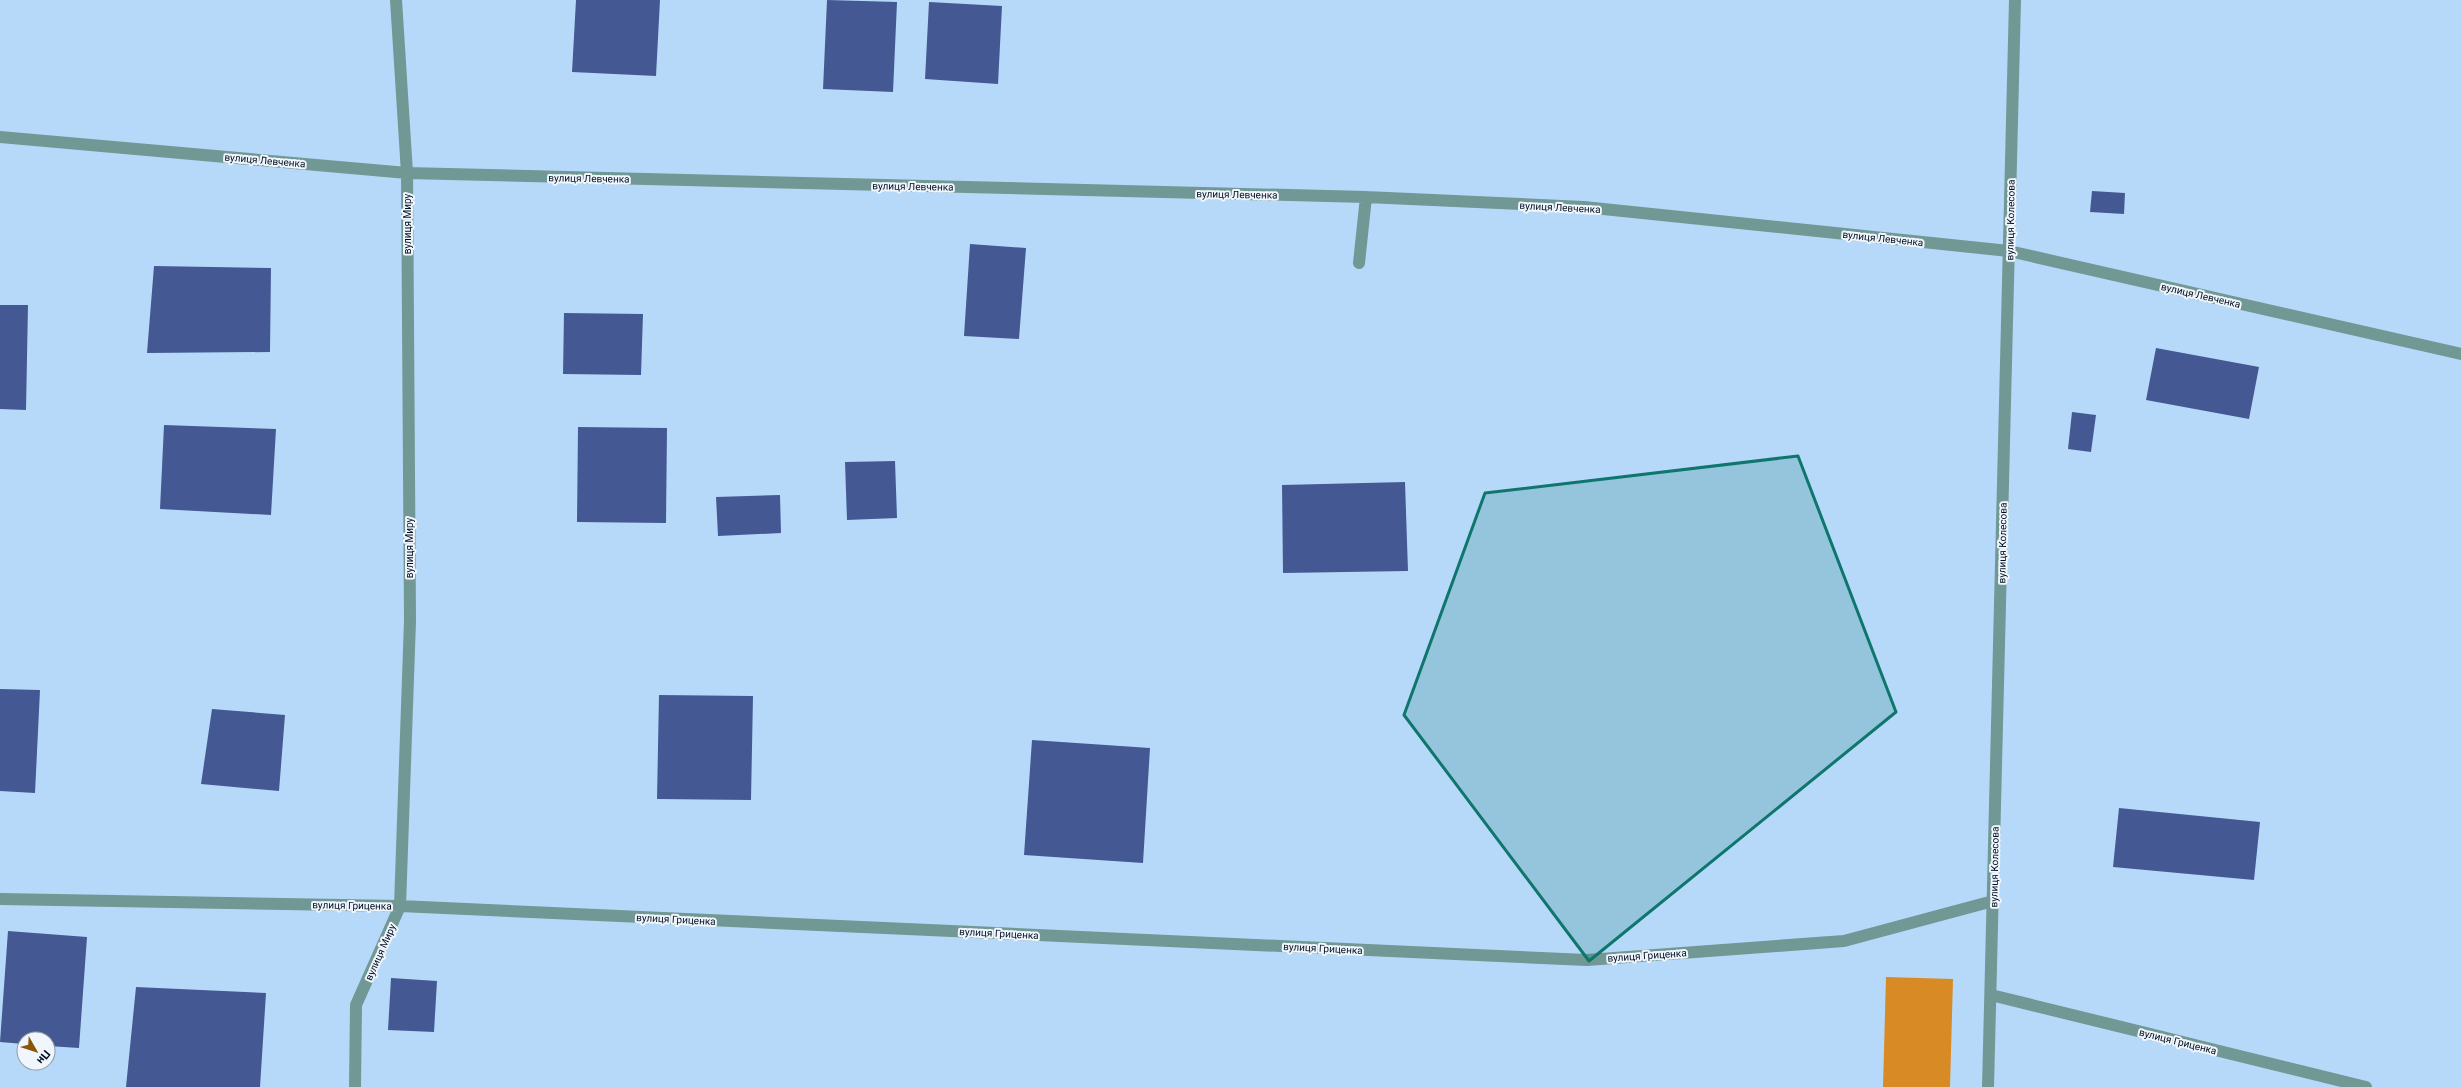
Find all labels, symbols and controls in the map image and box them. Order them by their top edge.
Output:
street label: вулиця Левченка [224,151,306,170]
street label: вулиця Левченка [548,172,630,185]
street label: вулиця Левченка [872,180,954,193]
street label: вулиця Колесова [2004,180,2017,261]
street label: вулиця Левченка [1196,188,1278,201]
street label: вулиця Миру [402,193,413,254]
street label: вулиця Левченка [1519,200,1601,215]
street label: вулиця Левченка [1842,229,1924,248]
street label: вулиця Левченка [2160,281,2242,310]
street label: вулиця Колесова [1996,503,2009,584]
street label: вулиця Миру [404,517,415,578]
street label: вулиця Колесова [1988,827,2001,908]
street label: вулиця Гриценка [312,899,392,912]
street label: вулиця Гриценка [636,912,716,927]
street label: вулиця Миру [363,922,398,982]
street label: вулиця Гриценка [959,926,1039,941]
street label: вулиця Гриценка [1283,941,1363,956]
street label: вулиця Гриценка [1607,947,1687,964]
street label: вулиця Гриценка [2138,1027,2218,1056]
north arrow [16,1031,56,1071]
text: Пн [34,1047,53,1067]

